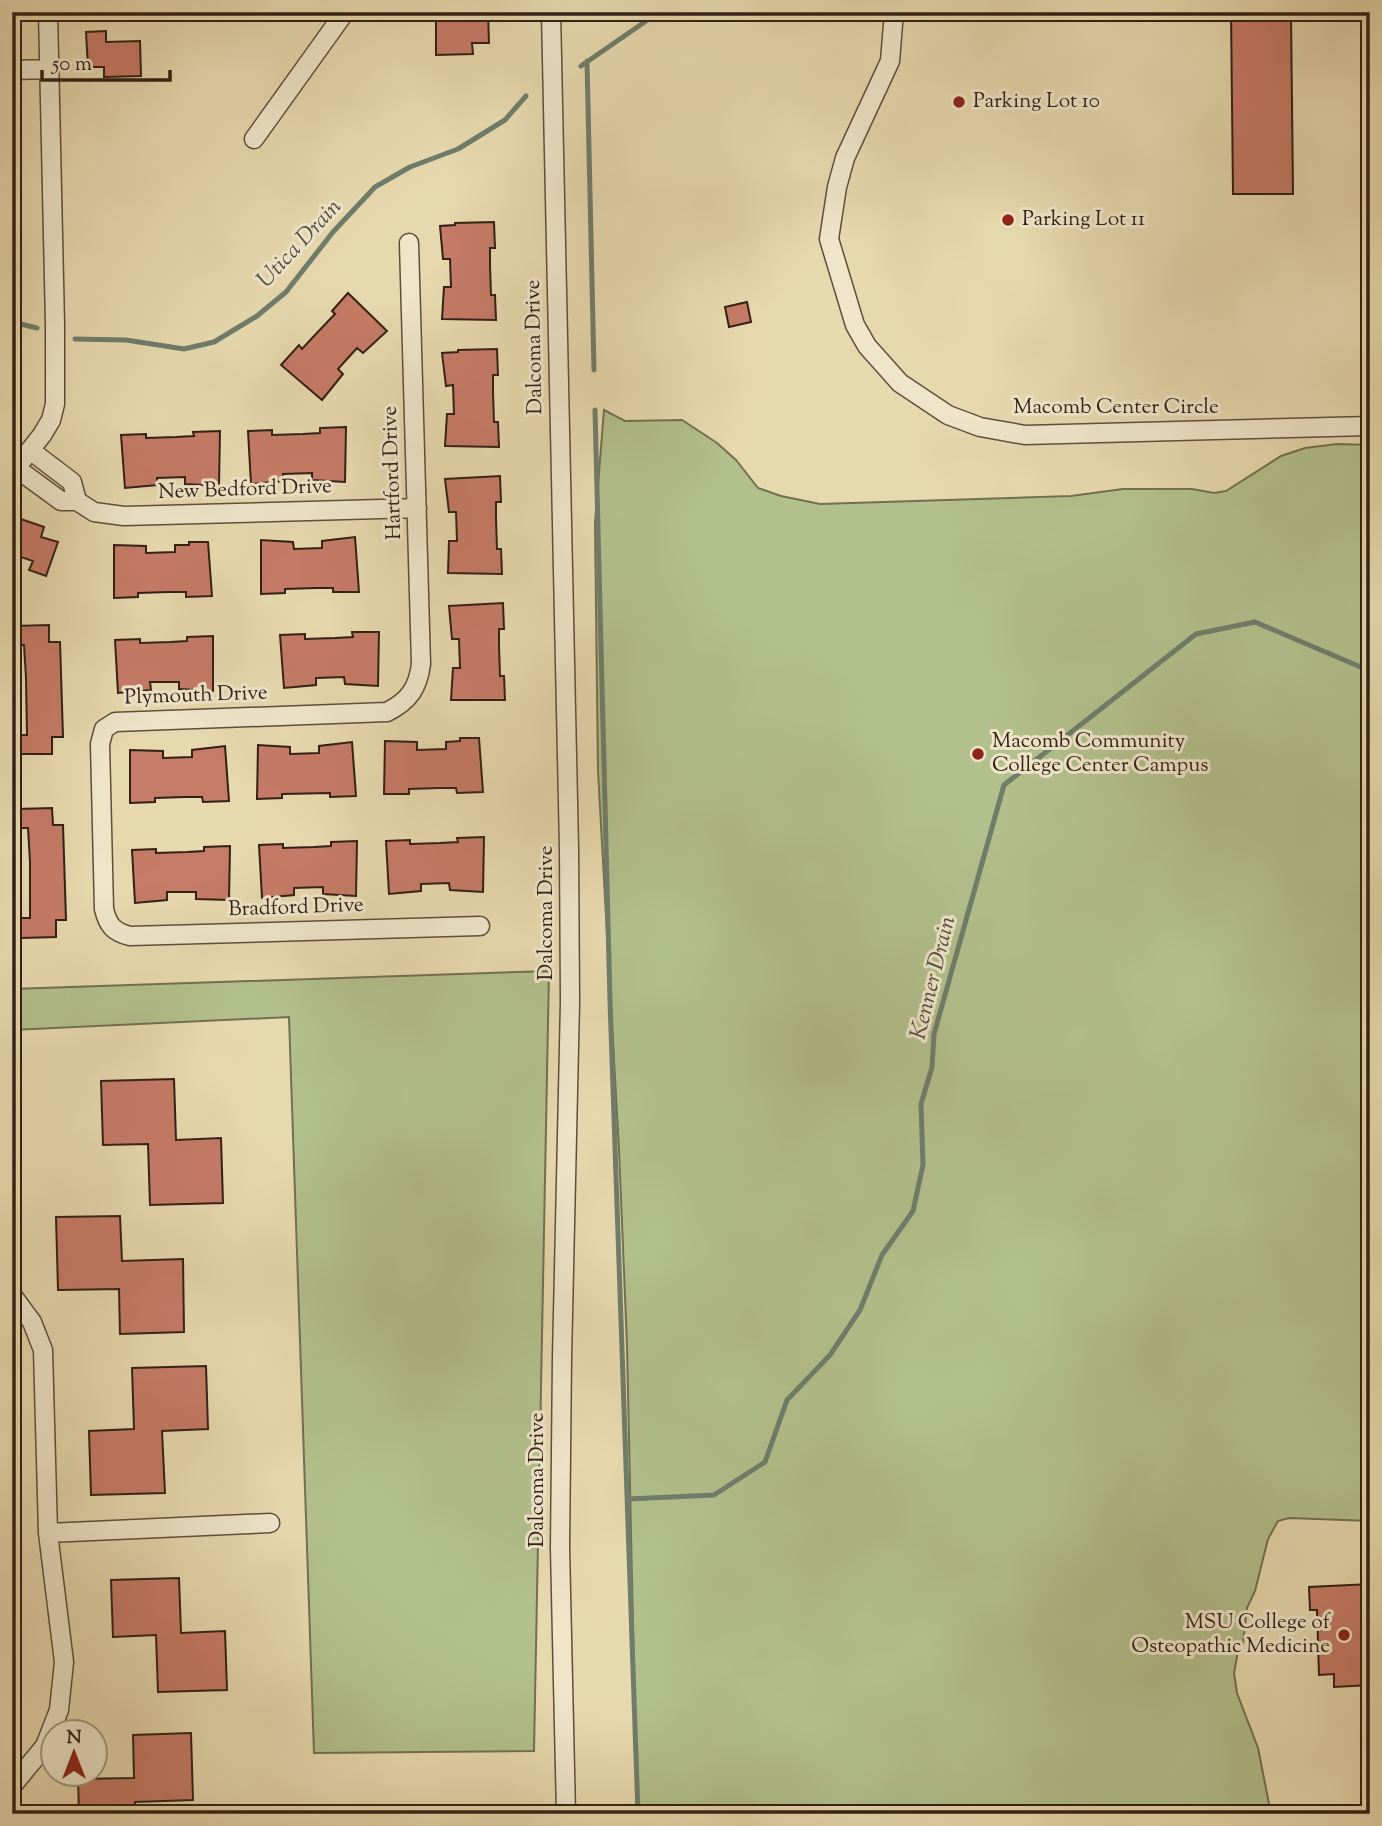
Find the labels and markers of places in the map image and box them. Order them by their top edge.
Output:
place label: Parking Lot 10 [973,87,1100,117]
marker: Parking Lot 10 [951,94,967,110]
place label: Parking Lot 11 [1022,205,1145,235]
marker: Parking Lot 11 [1000,212,1016,228]
place label: Macomb Community College Center Campus [992,727,1209,781]
marker: Macomb Community College Center Campus [970,746,986,762]
place label: MSU College of Osteopathic Medicine [1131,1608,1332,1662]
marker: MSU College of Osteopathic Medicine [1336,1627,1352,1643]

